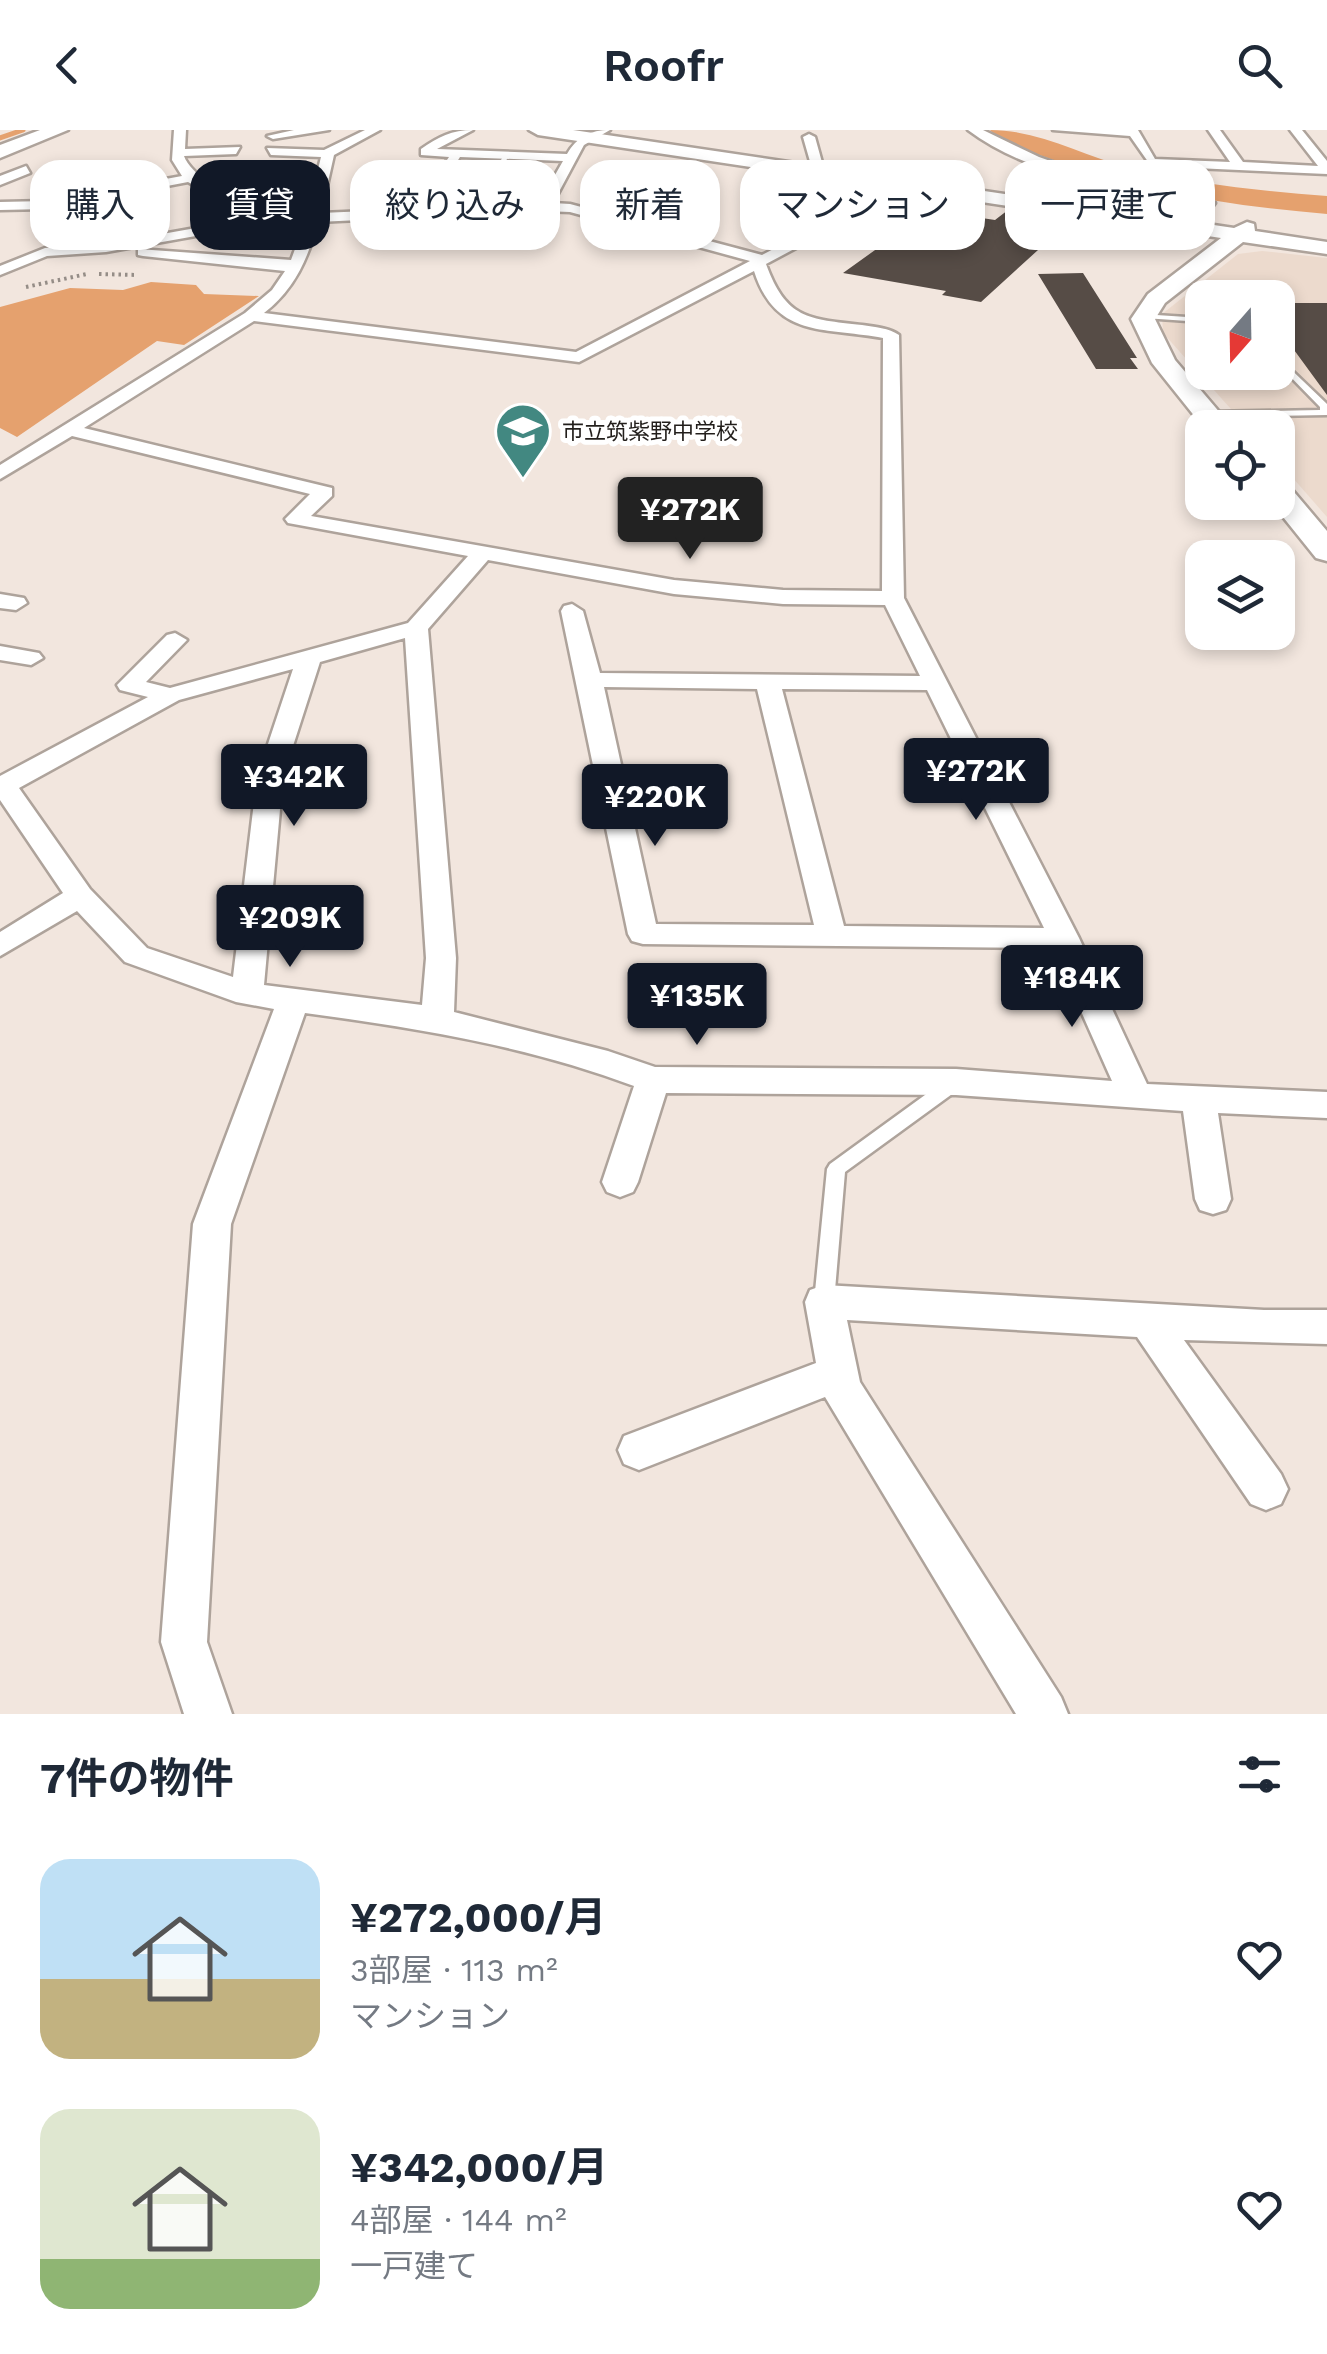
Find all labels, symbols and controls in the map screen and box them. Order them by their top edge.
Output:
icon: back [40,38,95,93]
icon: search [1232,38,1287,93]
text: Roofr [603,39,724,92]
chip: 購入 [30,160,170,250]
chip: 賃貸 [190,160,330,250]
chip: 絞り込み [350,160,560,250]
chip: 新着 [580,160,720,250]
chip: マンション [740,160,985,250]
chip: 一戸建て [1005,160,1215,250]
north arrow [1185,280,1295,390]
map controls [1185,280,1295,650]
school or university icon: 市立筑紫野中学校 [493,401,553,480]
button: locate [1185,410,1295,520]
place label: 市立筑紫野中学校 [562,419,738,444]
pin: ¥272K [620,477,760,562]
text: ¥272K [640,490,740,528]
button: layers [1185,540,1295,650]
pin: ¥272K [906,738,1046,823]
pin: ¥342K [224,744,364,829]
text: ¥272K [926,751,1026,789]
text: ¥342K [243,757,345,795]
pin: ¥220K [585,764,725,849]
text: ¥220K [604,777,706,815]
pin: ¥209K [220,885,360,970]
text: ¥209K [239,898,341,936]
pin: ¥184K [1002,945,1142,1030]
text: ¥184K [1023,958,1121,996]
pin: ¥135K [627,963,767,1048]
text: ¥135K [650,976,744,1014]
icon: filters [1232,1747,1287,1802]
text: 7件の物件 [40,1754,234,1803]
text: ¥272,000/月 [350,1893,606,1942]
icon: home [120,1899,240,2019]
icon: heart [1232,1932,1287,1987]
text: 3部屋 · 113 m² [350,1951,558,1989]
text: マンション [350,1997,510,2035]
text: ¥342,000/月 [350,2143,608,2192]
icon: home [120,2149,240,2269]
icon: heart [1232,2182,1287,2237]
text: 4部屋 · 144 m² [350,2201,567,2239]
text: 一戸建て [350,2247,478,2285]

